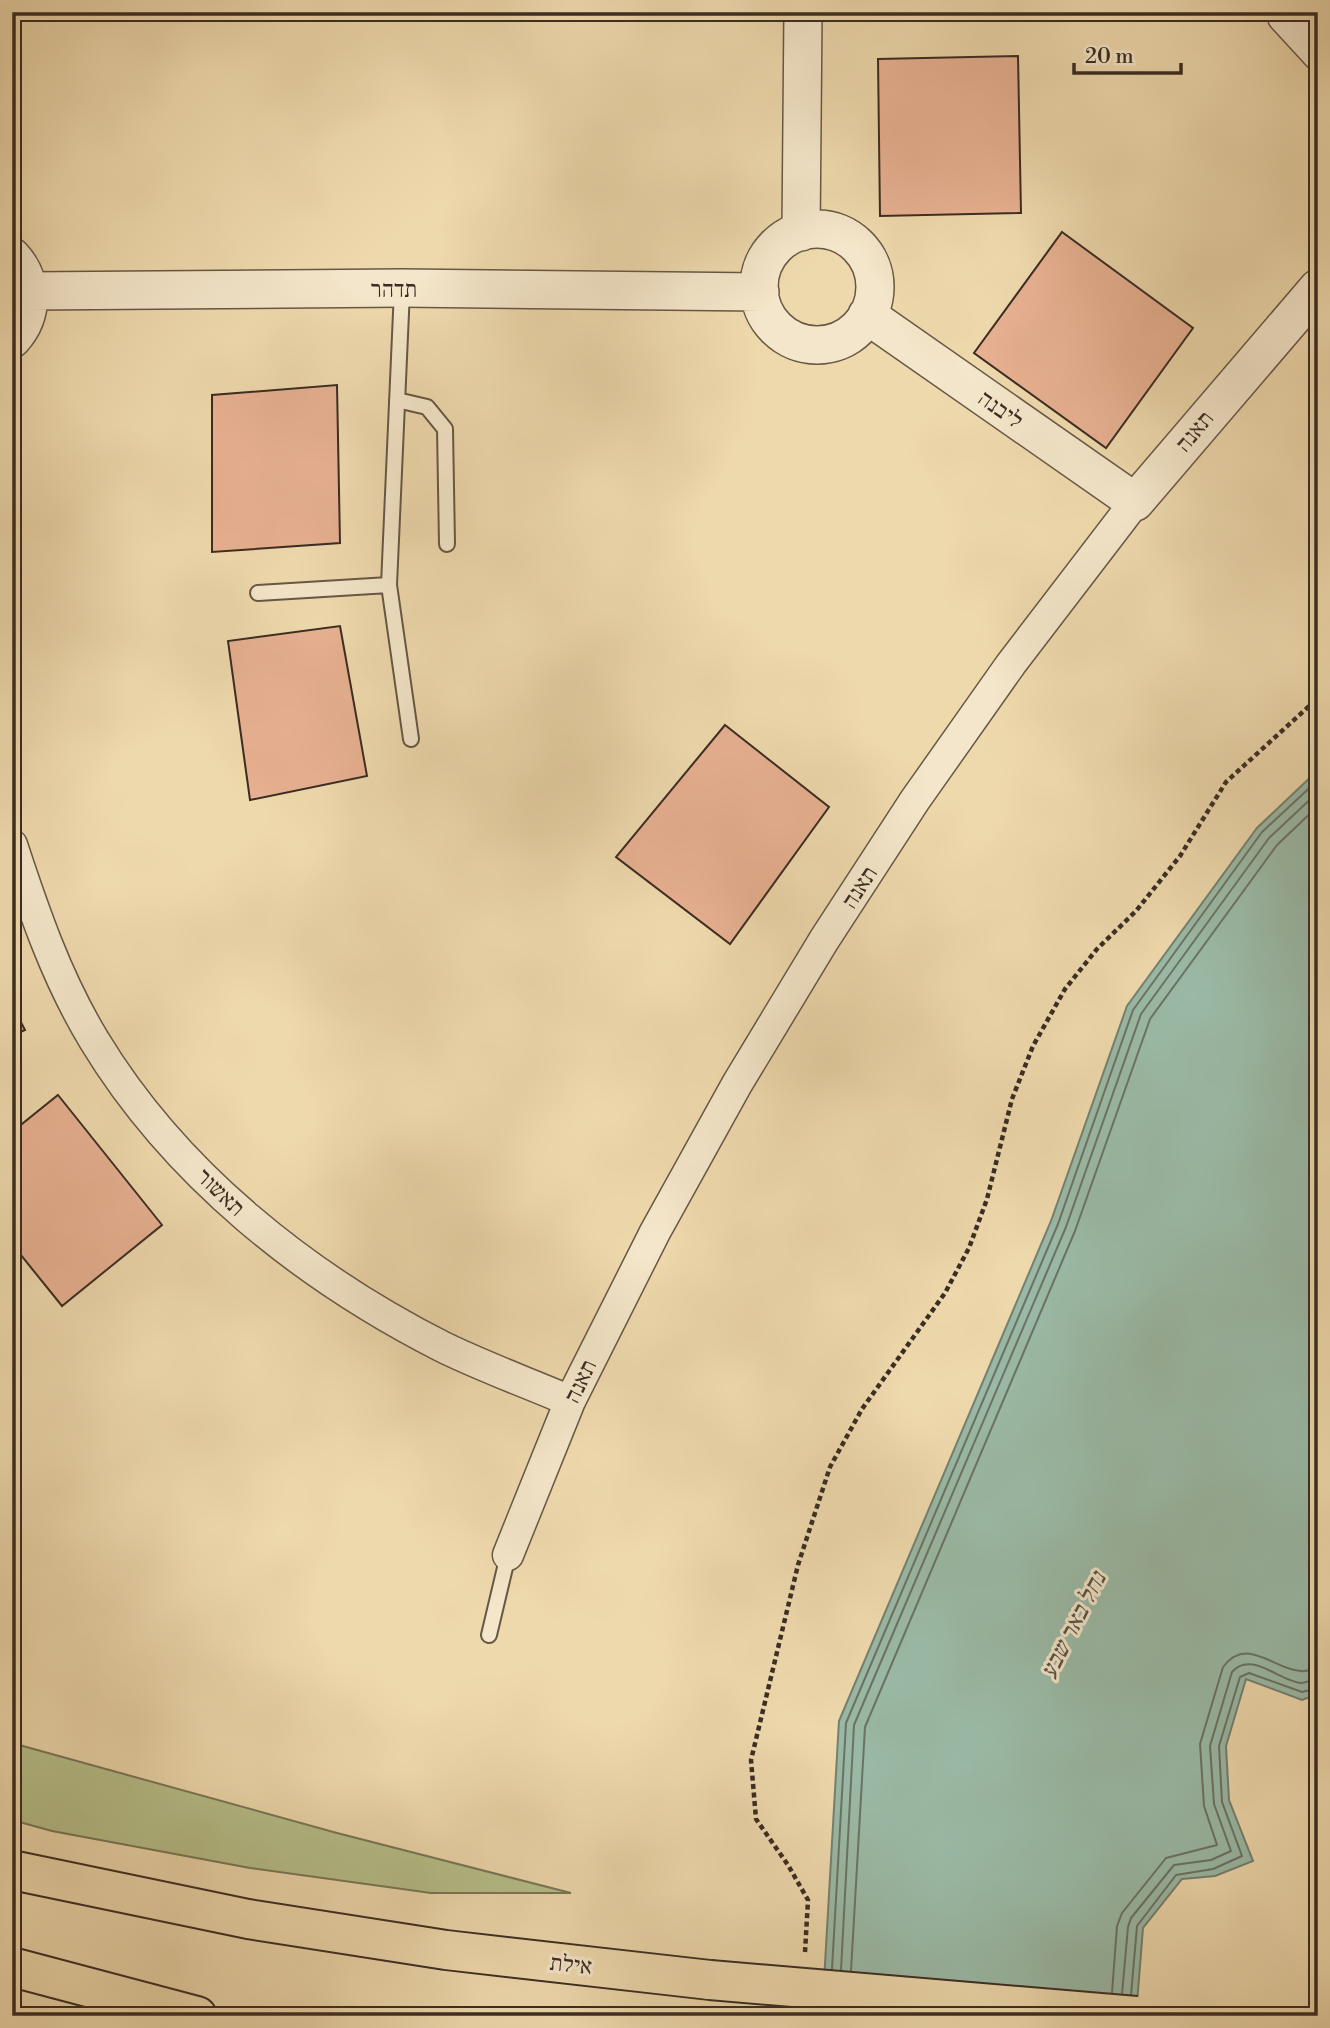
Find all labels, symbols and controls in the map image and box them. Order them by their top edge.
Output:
scale bar [1074,32,1181,76]
text: 20 m [1085,44,1134,70]
street label: תדהר [371,276,417,304]
street label: ליבנה [973,384,1028,435]
street label: תאנה [1170,405,1220,458]
street label: תאנה [836,861,884,914]
street label: תאשור [190,1163,250,1222]
street label: תאנה [558,1355,603,1408]
water label: נחל באר שבע [1034,1565,1114,1684]
street label: אילת [548,1949,593,1981]

